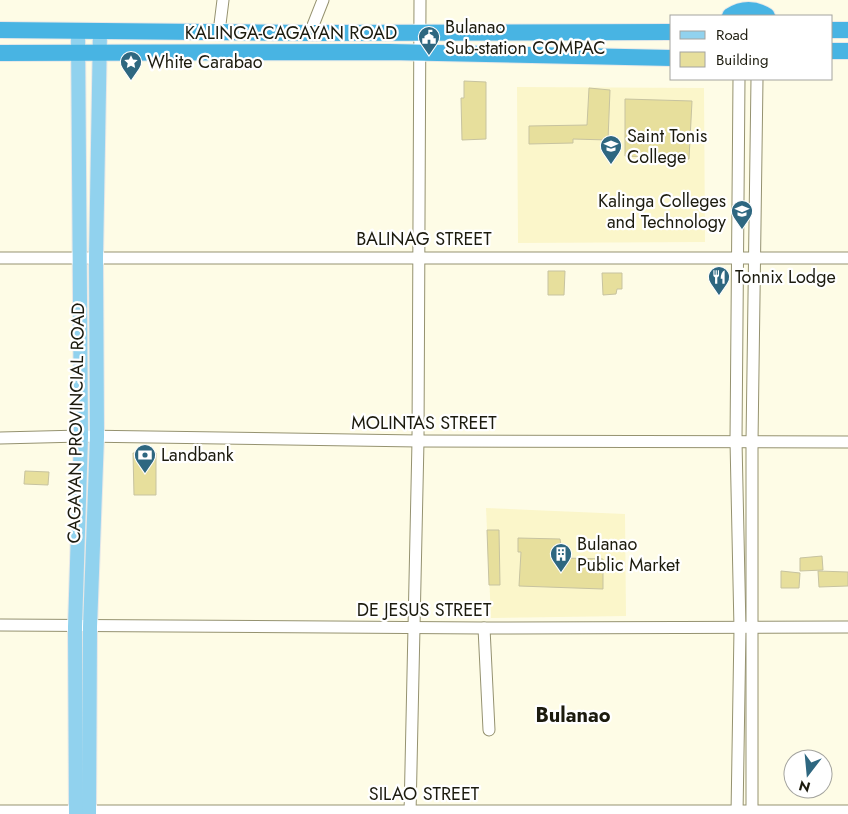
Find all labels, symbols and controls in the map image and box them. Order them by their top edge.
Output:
place label: Bulanao Sub-station COMPAC [445,14,606,61]
legend [670,15,833,80]
street label: KALINGA-CAGAYAN ROAD [185,20,397,46]
text: Road [716,24,748,46]
public building icon: Bulanao Sub-station COMPAC [417,25,441,56]
place label: White Carabao [147,49,263,75]
text: Building [716,49,768,71]
place icon: White Carabao [119,50,143,81]
place label: Saint Tonis College [627,123,707,170]
school or university icon: Saint Tonis College [599,134,623,165]
place label: Kalinga Colleges and Technology [598,188,726,235]
school or university icon: Kalinga Colleges and Technology [730,199,754,230]
street label: BALINAG STREET [356,226,492,252]
place label: Tonnix Lodge [735,264,836,290]
restaurant icon: Tonnix Lodge [707,265,731,296]
street label: CAGAYAN PROVINCIAL ROAD [61,302,91,544]
street label: MOLINTAS STREET [351,410,497,436]
place label: Landbank [161,442,234,468]
bank icon: Landbank [133,443,157,474]
place label: Bulanao Public Market [577,531,680,578]
building icon: Bulanao Public Market [549,542,573,573]
street label: DE JESUS STREET [357,597,492,623]
district label: Bulanao [535,701,611,730]
north arrow [783,749,833,799]
text: N [796,775,813,798]
street label: SILAO STREET [369,781,480,807]

